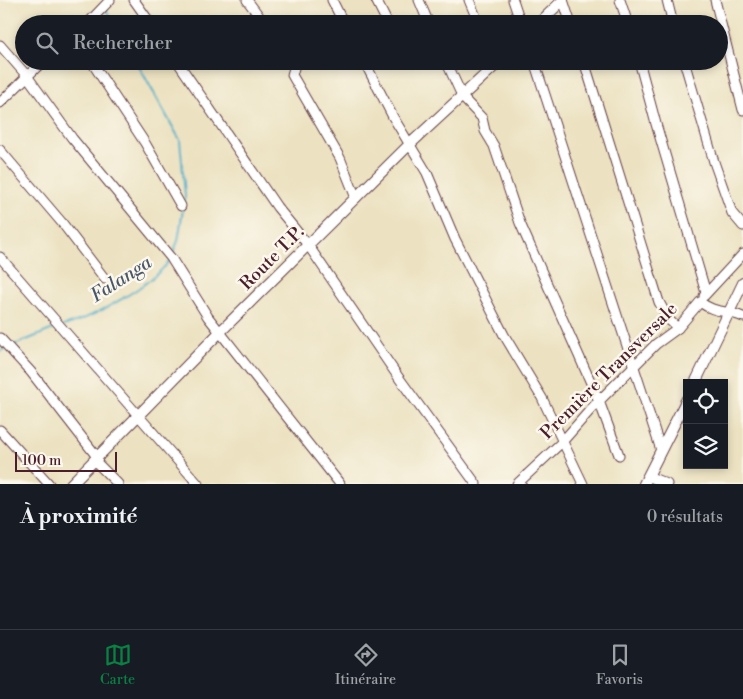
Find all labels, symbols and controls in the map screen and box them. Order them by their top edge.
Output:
search box [15,15,728,70]
icon: search [33,29,61,57]
text: Rechercher [73,31,172,55]
street label: Route T.P. [235,221,309,295]
water label: Falanga [86,250,157,308]
street label: Première Transversale [535,297,683,445]
map controls [683,379,728,469]
button: locate [683,379,728,424]
button: layers [683,424,728,469]
scale bar [15,449,118,472]
text: 100 m [22,452,61,470]
text: À proximité [20,504,137,530]
text: 0 résultats [647,507,723,527]
tab: Carte [100,641,135,689]
tab: Itinéraire [335,641,396,689]
tab: Favoris [596,641,643,689]

